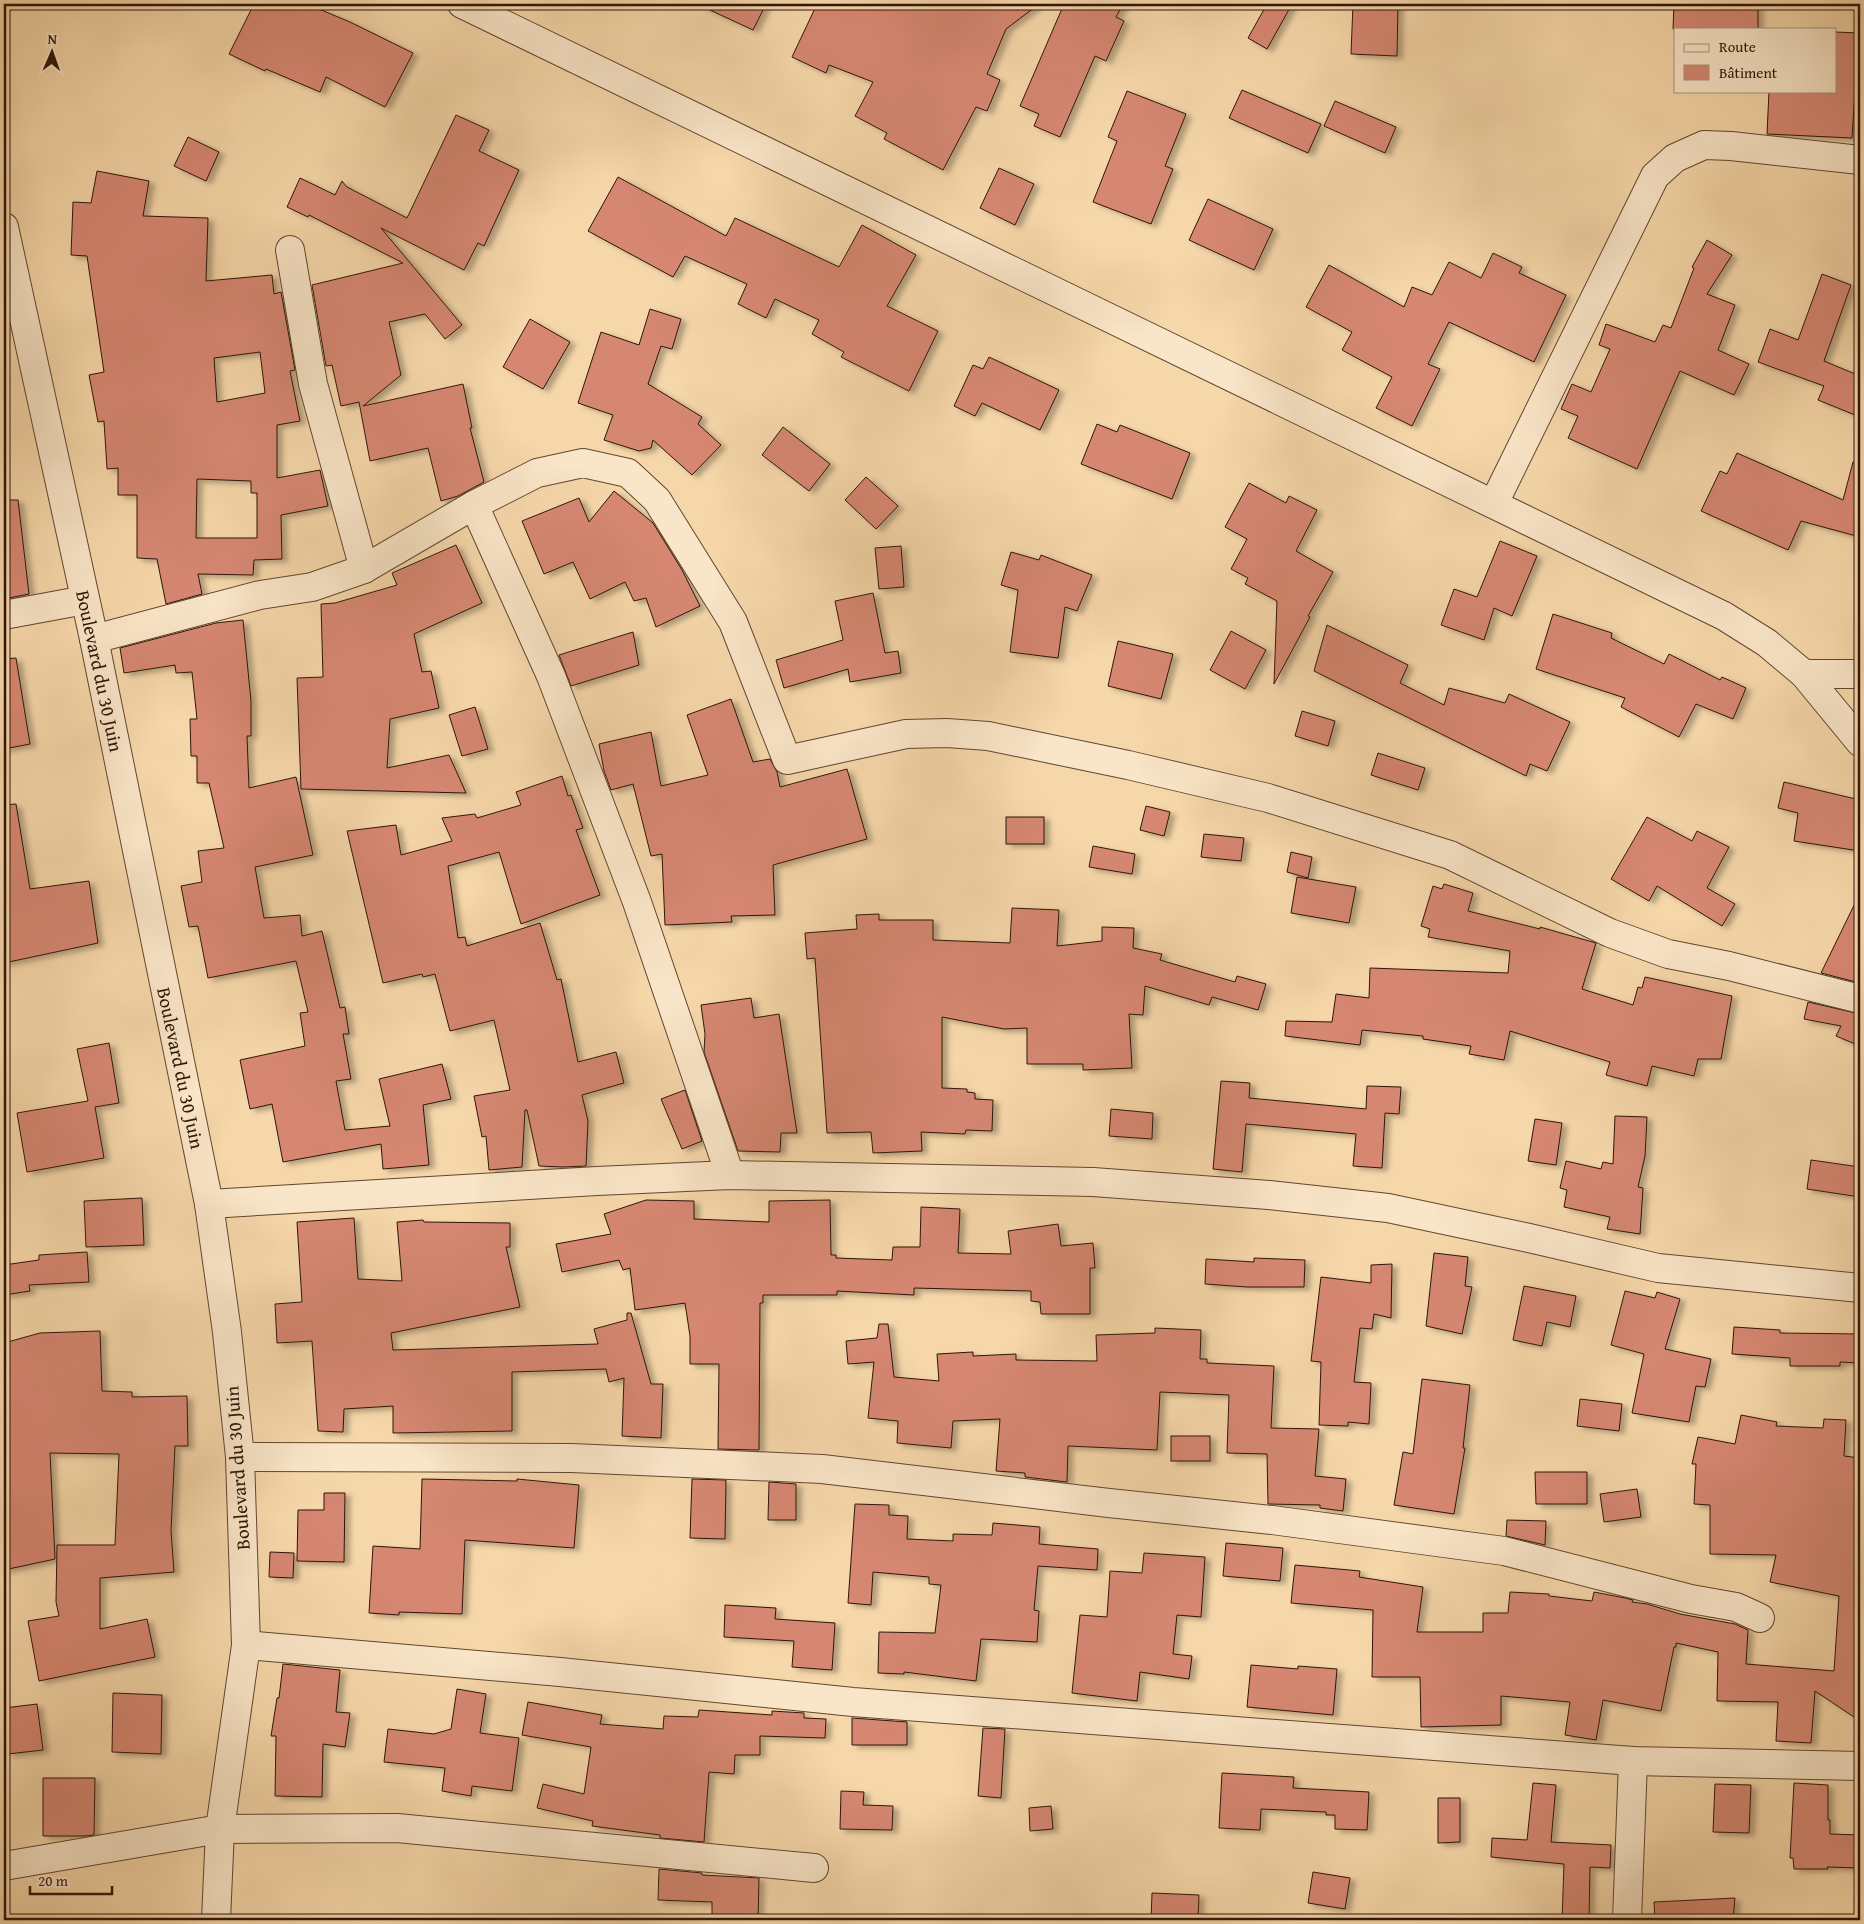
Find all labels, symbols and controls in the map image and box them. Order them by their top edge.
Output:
north arrow [28,28,78,78]
legend [1674,28,1836,92]
text: N [47,29,58,49]
text: Route [1719,36,1756,57]
text: Bâtiment [1719,62,1778,83]
street label: Boulevard du 30 Juin [69,588,131,755]
street label: Boulevard du 30 Juin [150,985,212,1152]
street label: Boulevard du 30 Juin [217,1385,257,1551]
scale bar [30,1864,112,1896]
text: 20 m [38,1870,69,1891]

